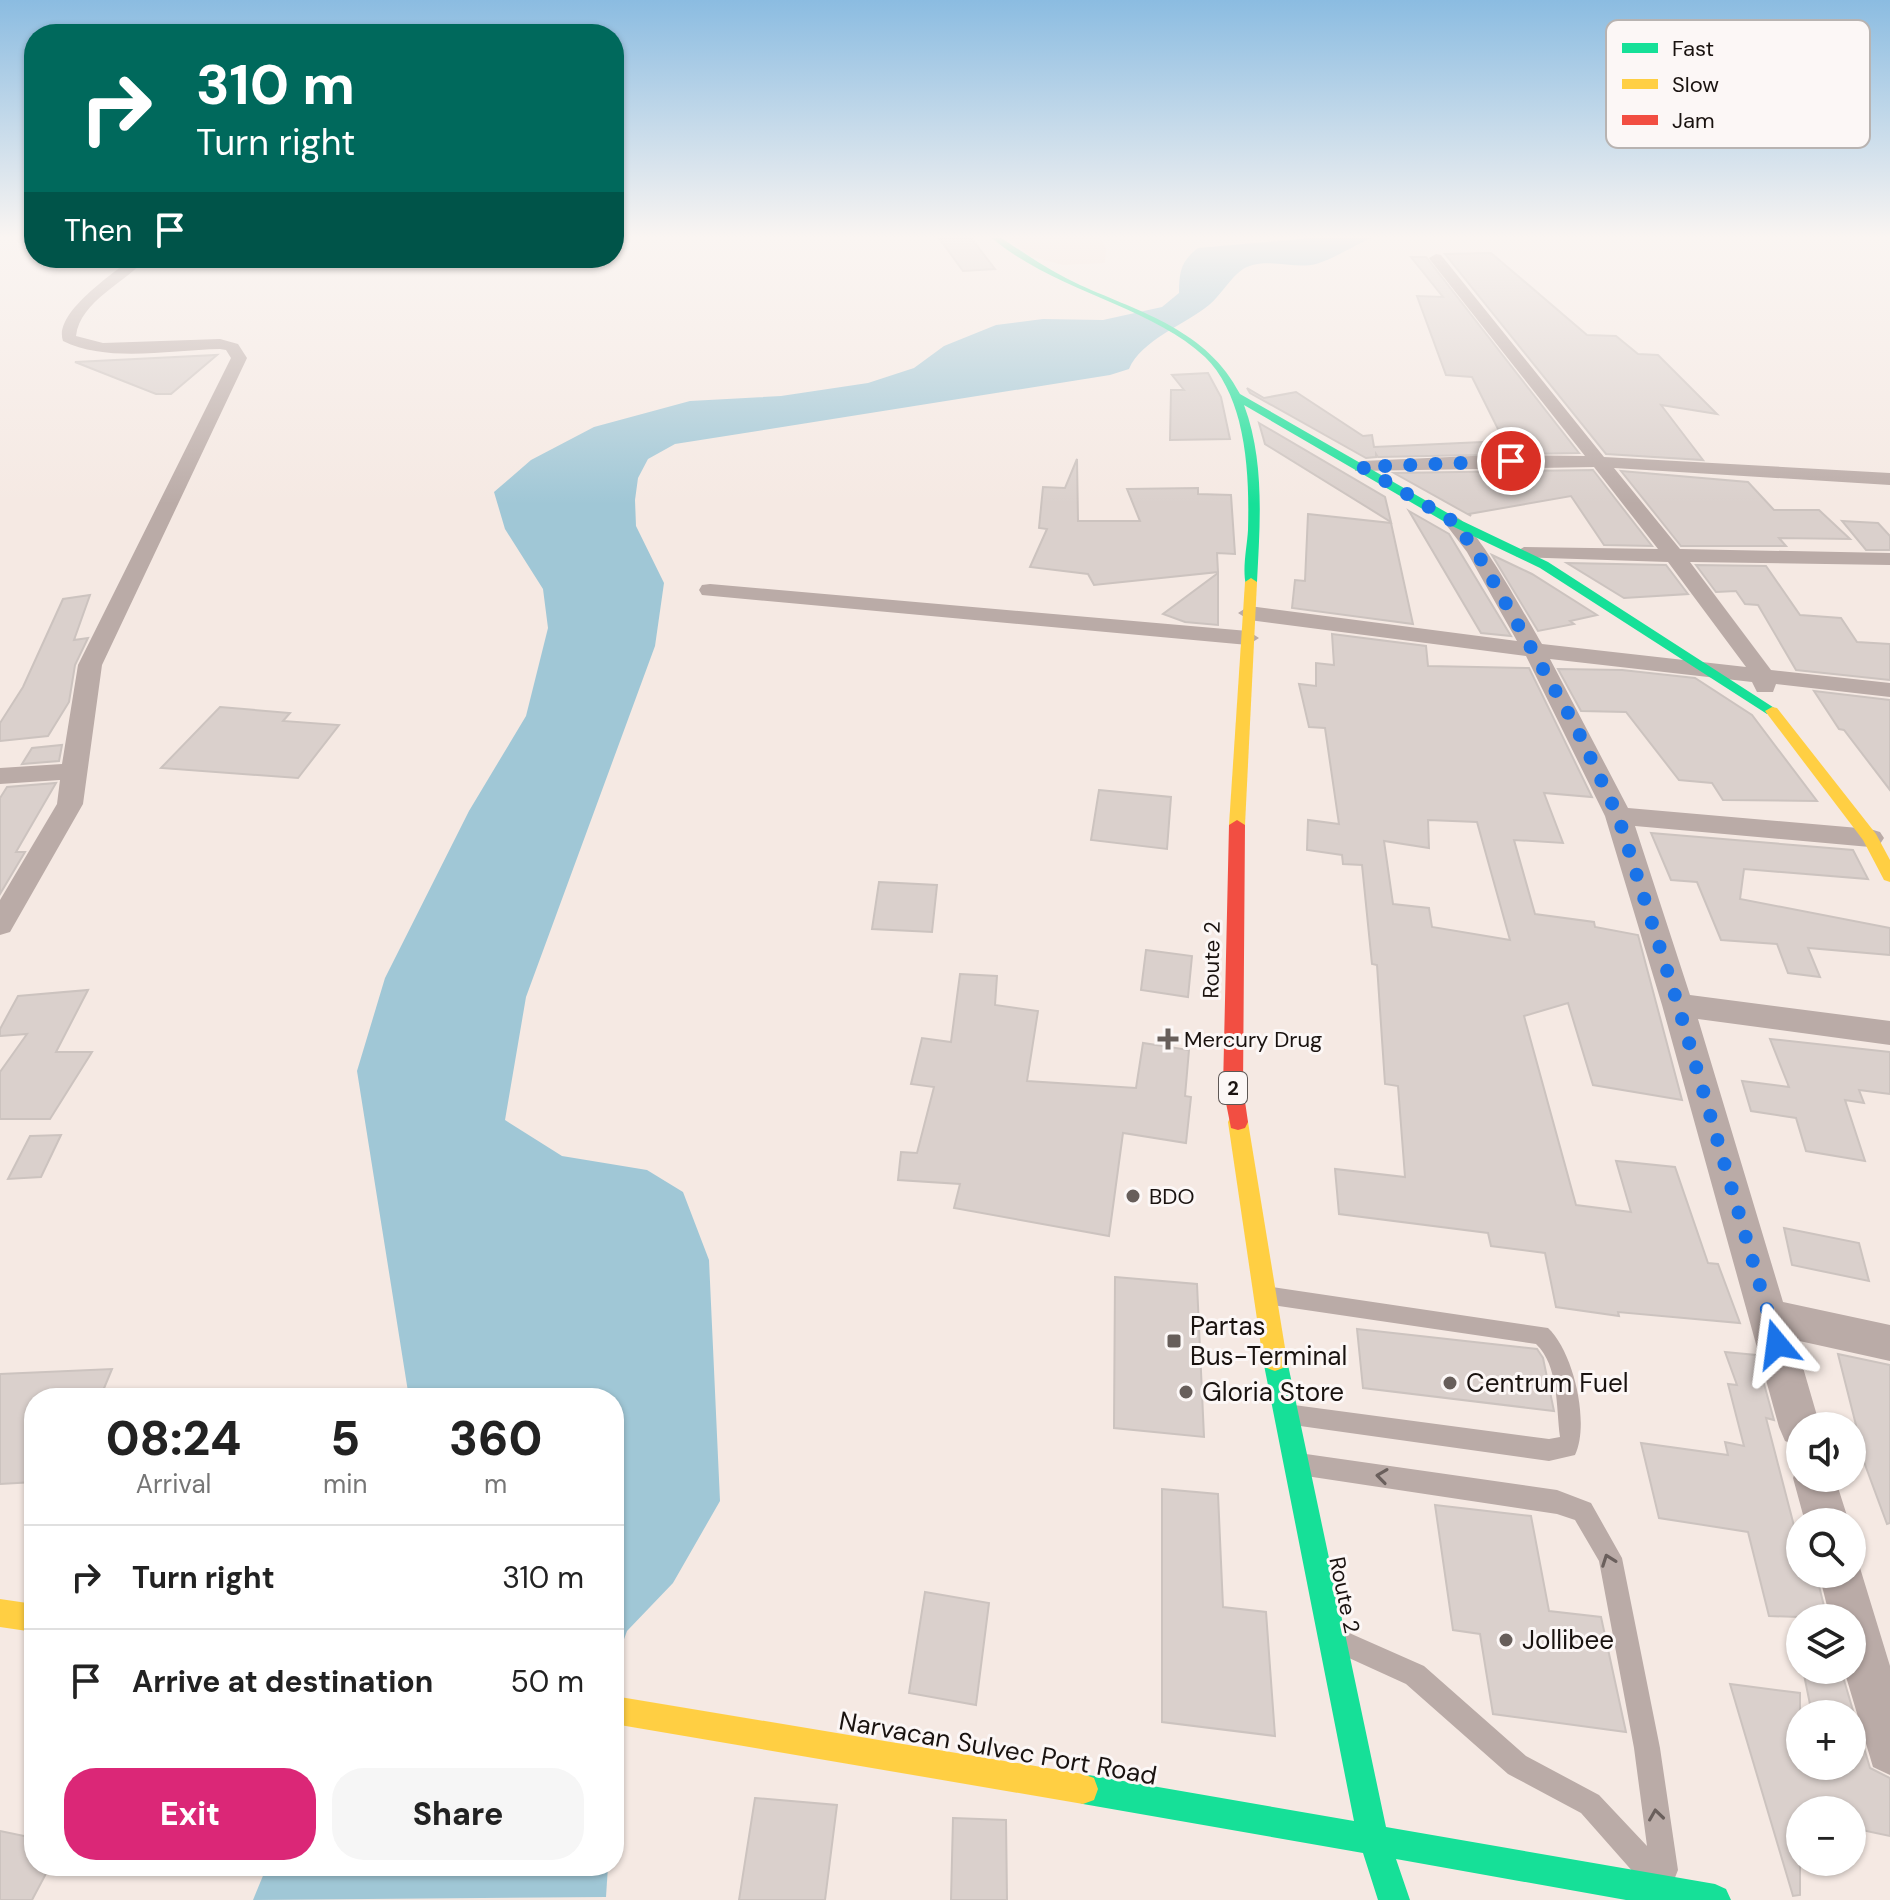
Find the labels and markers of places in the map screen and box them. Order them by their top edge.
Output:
pin [1477,427,1545,495]
place label: Mercury Drug [1184,1025,1322,1054]
marker: Mercury Drug [1159,1030,1177,1048]
place label: BDO [1149,1182,1194,1211]
marker: BDO [1124,1187,1142,1205]
place label: Partas Bus-Terminal [1190,1309,1347,1373]
marker: Partas Bus-Terminal [1165,1332,1183,1350]
place label: Centrum Fuel [1466,1366,1629,1400]
marker: Centrum Fuel [1441,1374,1459,1392]
place label: Gloria Store [1202,1375,1344,1409]
marker: Gloria Store [1177,1383,1195,1401]
place label: Jollibee [1522,1623,1614,1657]
marker: Jollibee [1497,1631,1515,1649]

